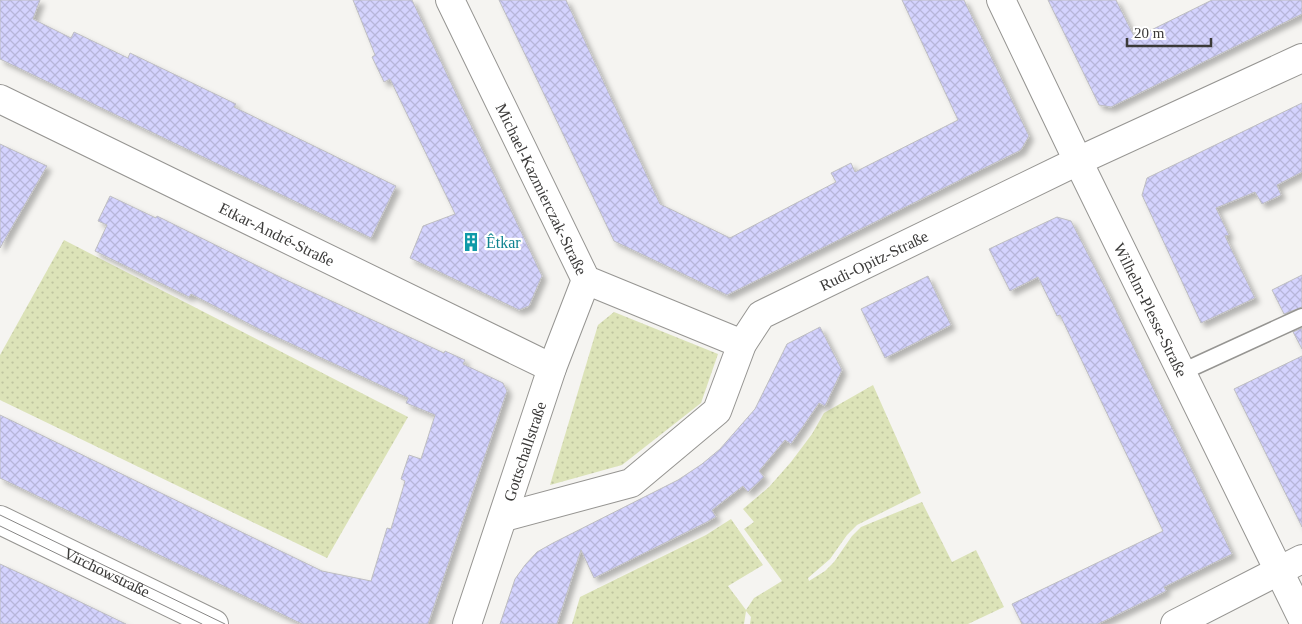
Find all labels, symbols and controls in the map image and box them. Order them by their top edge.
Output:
scale bar [1127,15,1211,47]
text: 20 m [1134,25,1165,41]
street label: Michael-Kazmierczak-Straße [493,100,591,277]
street label: Etkar-André-Straße [217,199,337,269]
street label: Rudi-Opitz-Straße [817,227,931,294]
building icon: Êtkar [460,231,482,253]
place label: Êtkar [486,233,521,251]
street label: Wilhelm-Plesse-Straße [1111,240,1191,379]
street label: Gottschallstraße [500,399,549,503]
street label: Virchowstraße [61,544,153,600]

